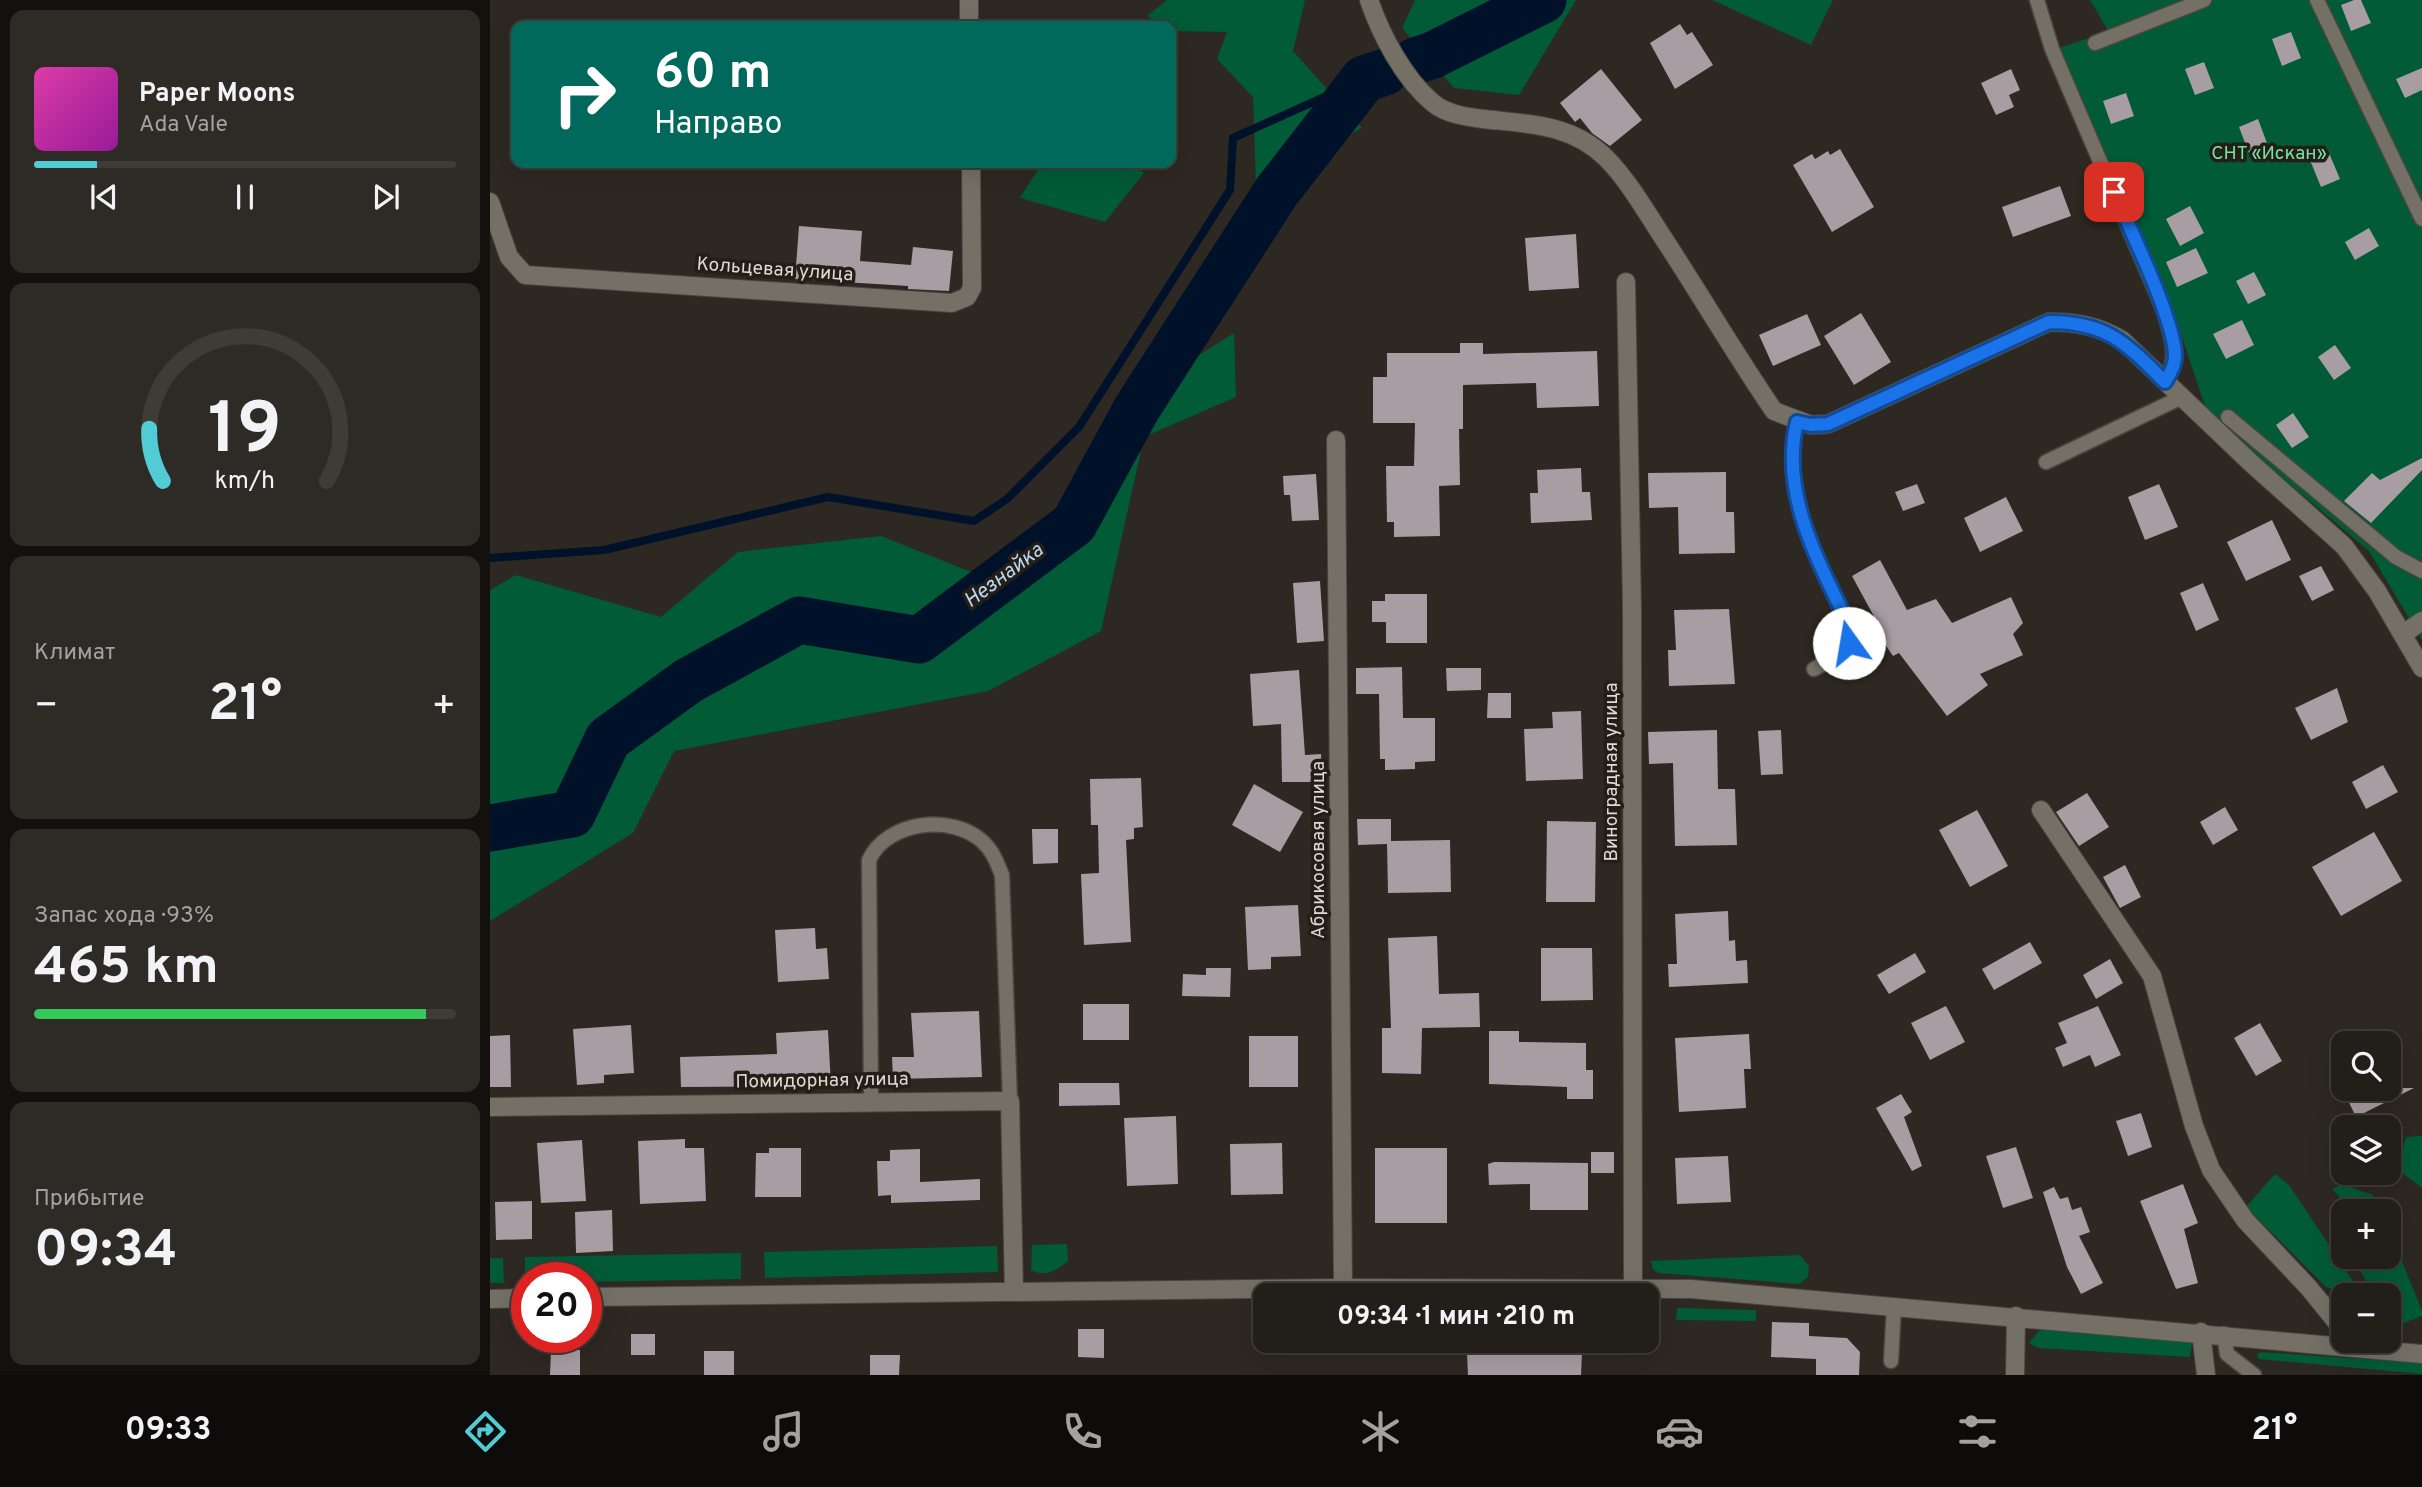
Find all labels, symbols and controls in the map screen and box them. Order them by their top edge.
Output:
text: 60 m [654,44,772,106]
icon: right [539,49,630,140]
text: Paper Moons [139,78,295,111]
text: Направо [654,105,782,145]
text: Ada Vale [139,111,228,140]
park label: СНТ «Искан» [2211,142,2327,166]
pin [2084,162,2144,222]
icon: arrive [2095,173,2133,211]
icon: previous [85,178,123,216]
icon: pause [226,178,264,216]
icon: next [367,178,405,216]
street label: Кольцевая улица [696,253,854,287]
text: 19 [208,387,282,479]
text: km/h [215,465,275,497]
water label: Незнайка [959,537,1049,615]
position arrow [1812,606,1886,680]
text: Климат [34,639,115,668]
text: 21° [208,673,282,739]
text: − [34,683,59,732]
text: + [431,683,456,732]
street label: Виноградная улица [1600,683,1624,861]
street label: Абрикосовая улица [1307,761,1331,939]
text: Запас хода · 93% [34,902,214,931]
text: 465 km [34,936,219,1002]
map controls [2331,1031,2401,1353]
button: search [2331,1031,2401,1101]
street label: Помидорная улица [735,1067,909,1095]
button: layers [2331,1115,2401,1185]
text: Прибытие [34,1185,144,1214]
button: + [2331,1199,2401,1269]
text: 09:34 [34,1219,177,1285]
speed limit sign: 20 [511,1262,602,1353]
button: − [2331,1283,2401,1353]
text: 09:34 · 1 мин · 210 m [1337,1301,1575,1334]
icon: directions [461,1407,510,1456]
icon: music [759,1407,808,1456]
icon: phone [1058,1407,1107,1456]
icon: climate [1356,1407,1405,1456]
icon: car [1655,1407,1704,1456]
icon: filters [1953,1407,2002,1456]
text: 09:33 [125,1411,212,1451]
text: 21° [2252,1411,2297,1451]

